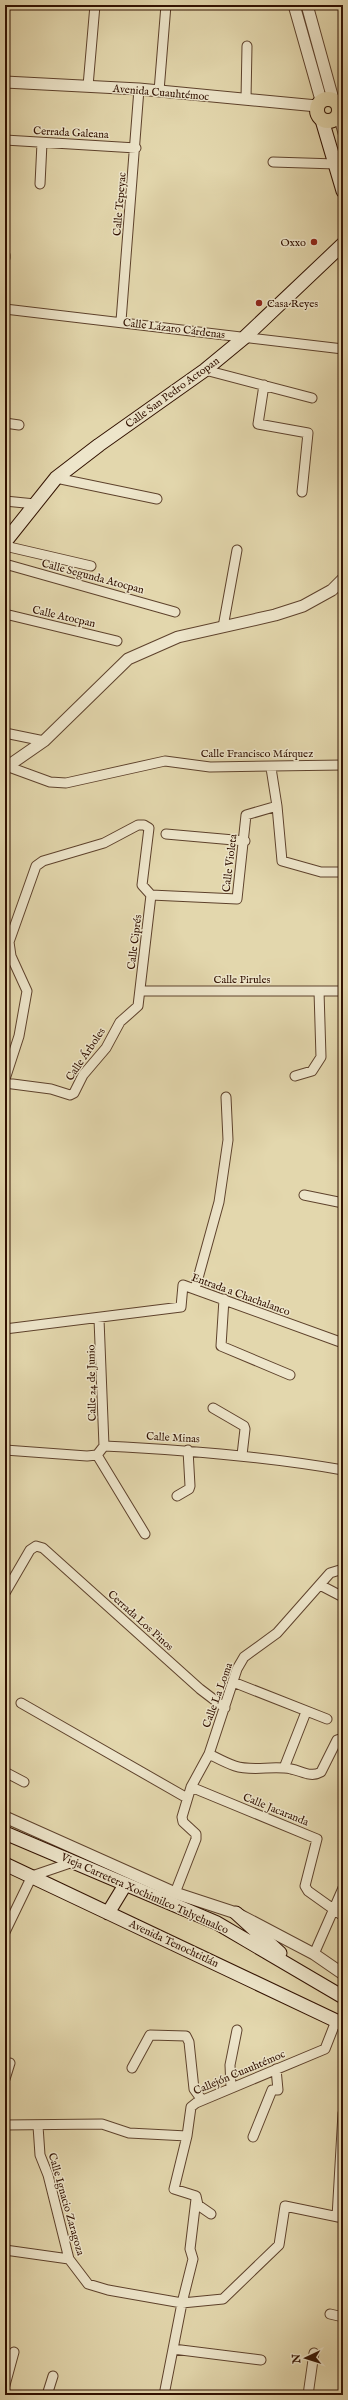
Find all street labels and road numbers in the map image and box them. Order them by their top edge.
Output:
street label: Avenida Cuauhtémoc [111,82,210,104]
street label: Cerrada Galeana [33,124,109,142]
street label: Calle Tepeyac [110,171,130,237]
street label: Calle Lázaro Cárdenas [122,316,226,342]
street label: Calle San Pedro Actopan [123,354,222,432]
street label: Calle Segunda Atocpan [40,557,146,597]
street label: Calle Atocpan [31,603,97,631]
street label: Calle Francisco Márquez [201,747,313,761]
street label: Calle Violeta [219,833,241,893]
street label: Calle Ciprés [125,914,145,971]
street label: Calle Pirules [214,973,271,987]
street label: Calle Árboles [63,1025,109,1084]
street label: Entrada a Chachalanco [189,1271,292,1319]
street label: Calle 24 de Junio [84,1344,100,1422]
street label: Calle Minas [146,1430,200,1446]
street label: Cerrada Los Pinos [104,1587,176,1654]
street label: Calle La Loma [200,1661,236,1730]
street label: Calle Jacaranda [241,1790,311,1830]
street label: Vieja Carretera Xochimilco Tulyehualco [58,1850,231,1937]
street label: Avenida Tenochtitlán [126,1917,221,1971]
street label: Callejón Cuauhtémoc [191,2047,288,2099]
street label: Calle Ignacio Zaragoza [45,2151,87,2258]

